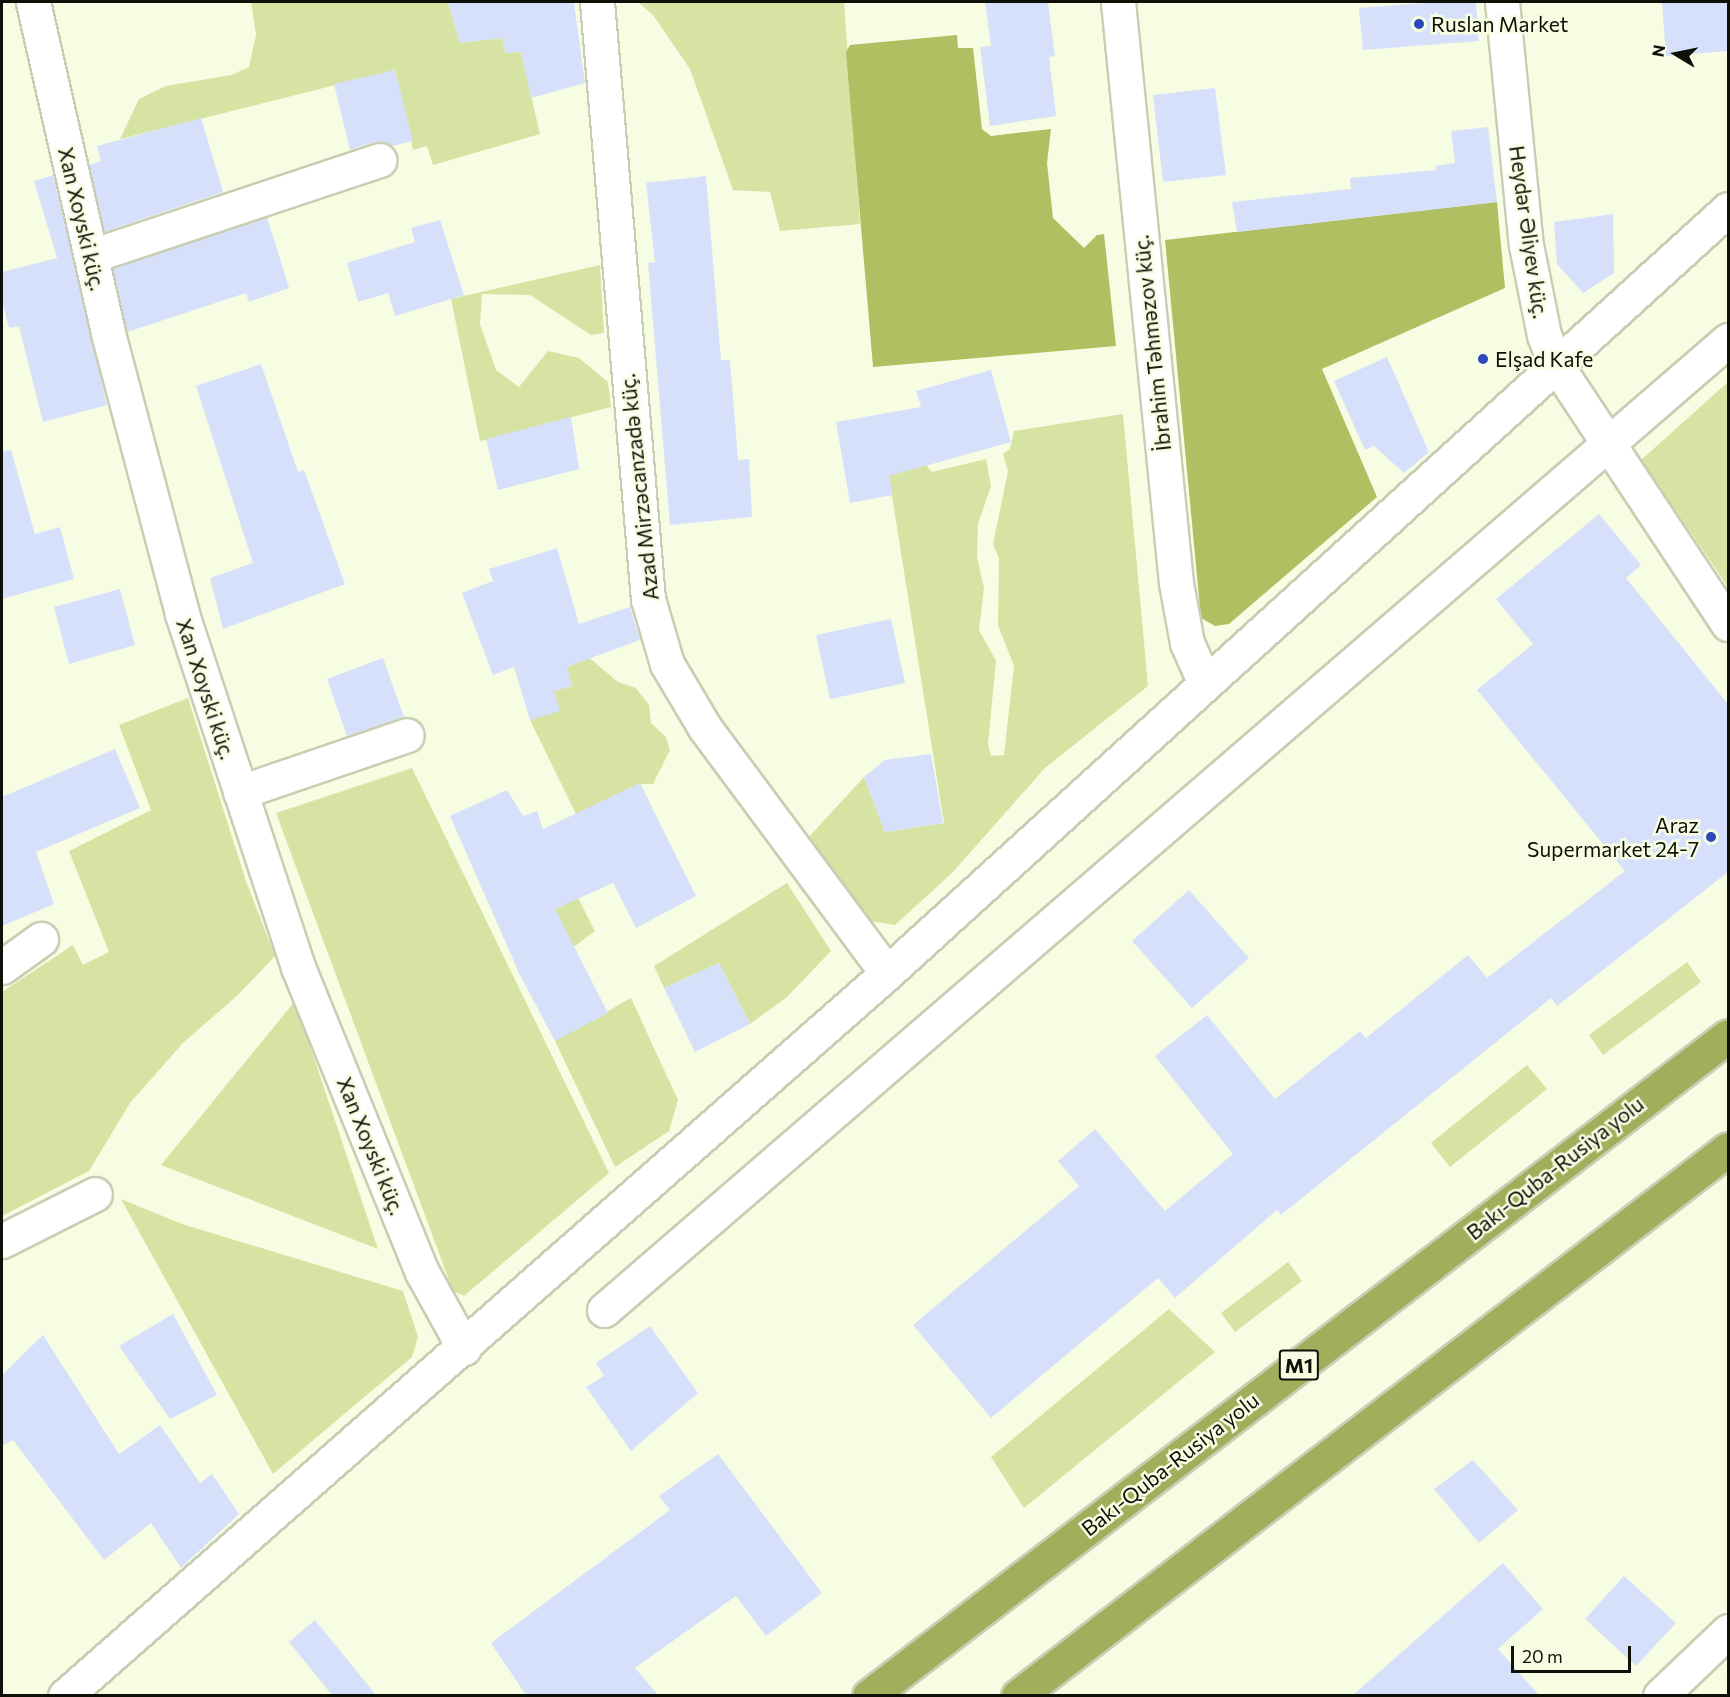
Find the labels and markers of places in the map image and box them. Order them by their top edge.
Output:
place label: Ruslan Market [1431,11,1568,37]
marker: Ruslan Market [1412,17,1426,31]
place label: Elşad Kafe [1495,346,1593,372]
marker: Elşad Kafe [1476,352,1490,366]
place label: Araz Supermarket 24-7 [1527,812,1699,862]
marker: Araz Supermarket 24-7 [1704,830,1718,844]

